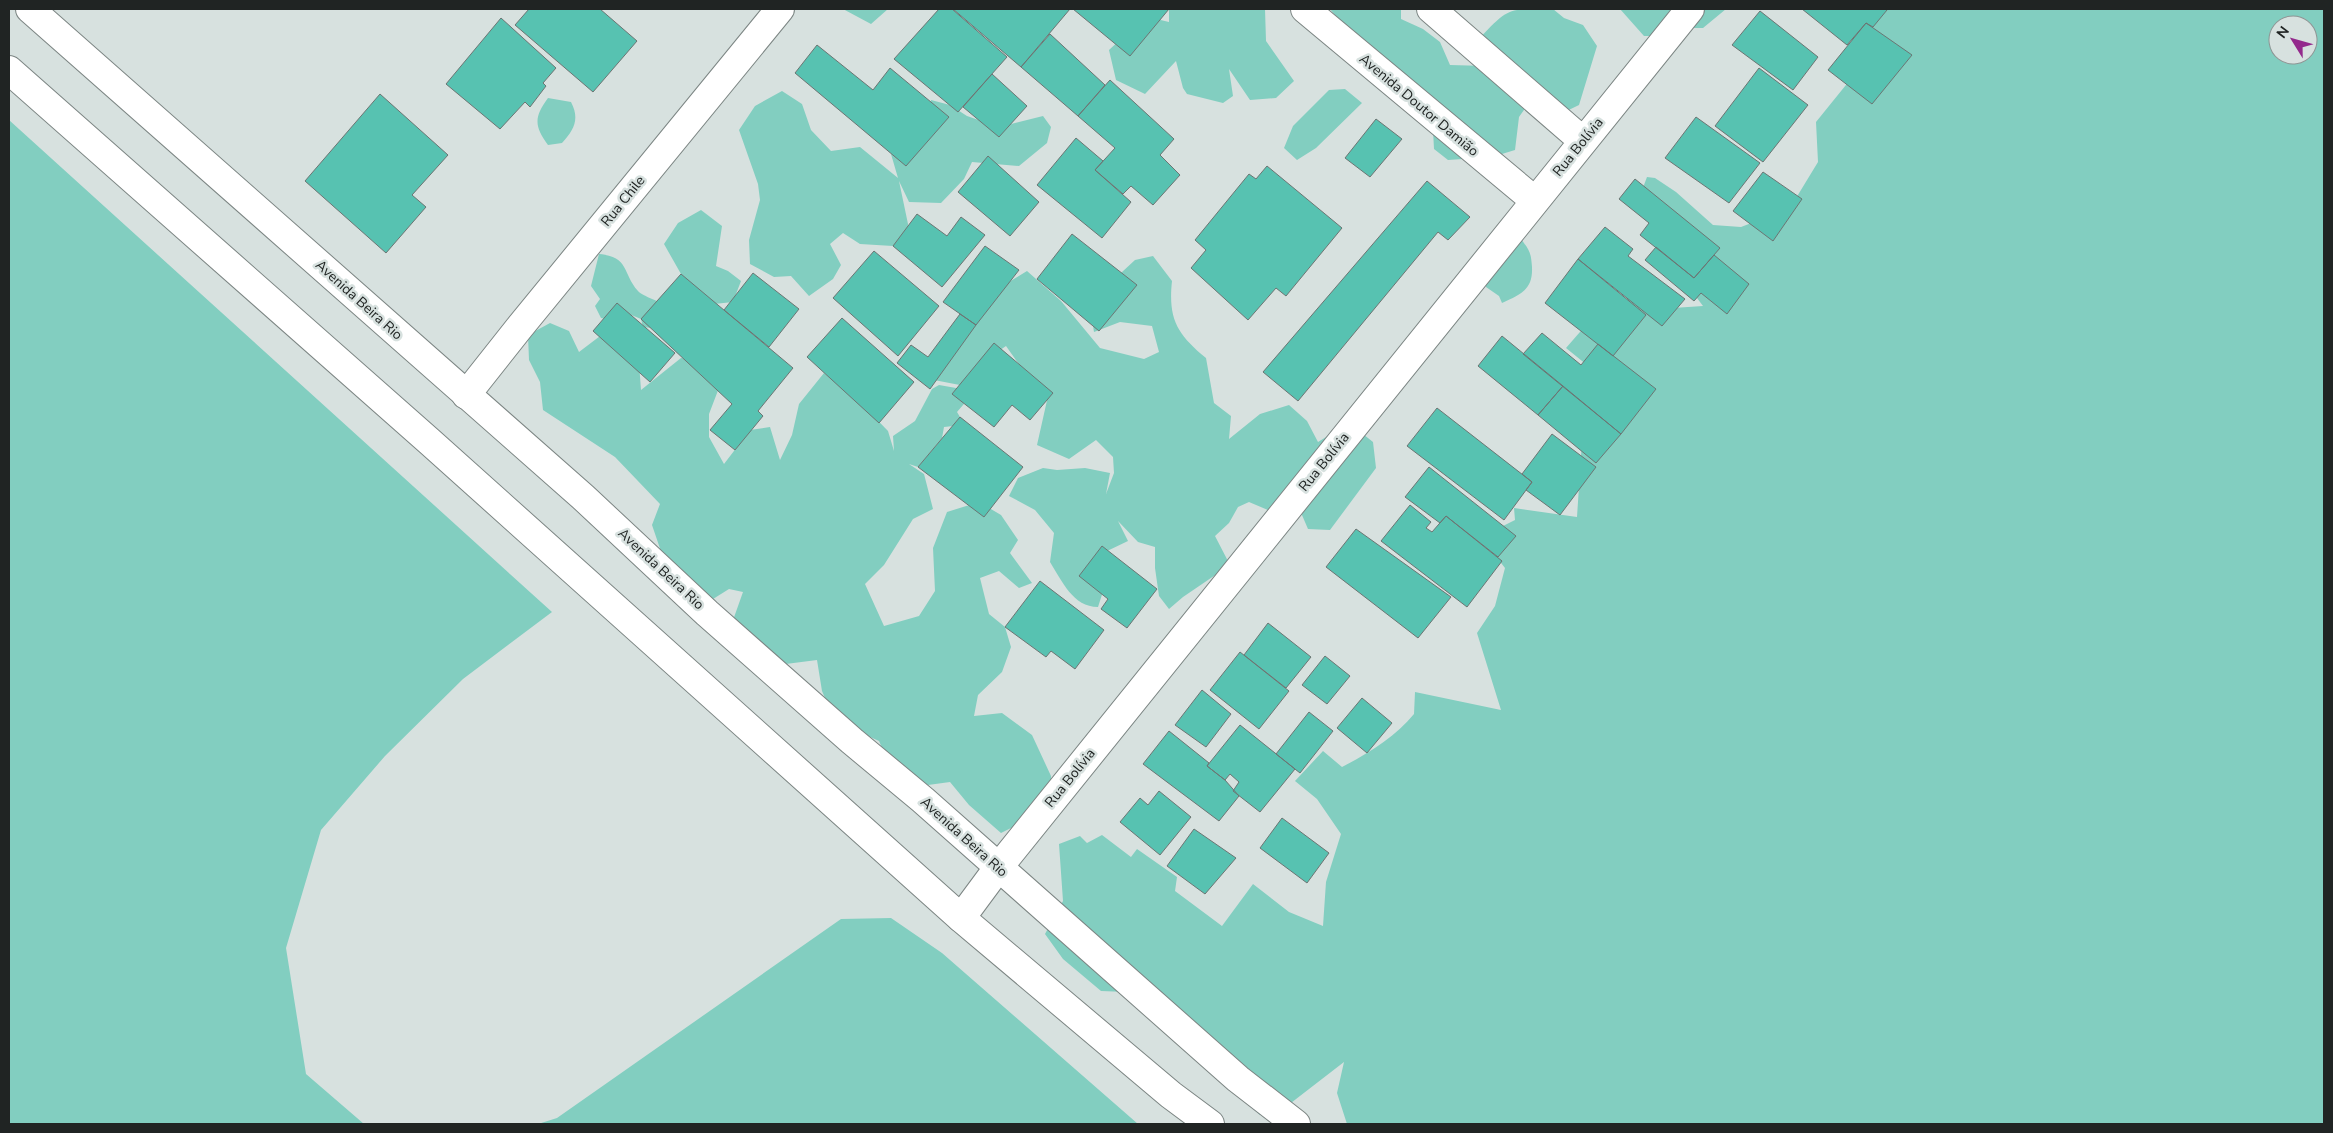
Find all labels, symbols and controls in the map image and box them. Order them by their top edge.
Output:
north arrow [2268,15,2318,65]
text: N [2272,23,2294,42]
street label: Avenida Doutor Damião [1355,49,1483,161]
street label: Rua Bolívia [1548,114,1608,180]
street label: Rua Chile [597,172,649,230]
street label: Avenida Beira Rio [311,256,407,344]
street label: Rua Bolívia [1294,429,1354,495]
street label: Avenida Beira Rio [614,524,708,614]
street label: Rua Bolívia [1040,745,1100,811]
street label: Avenida Beira Rio [916,793,1012,881]

